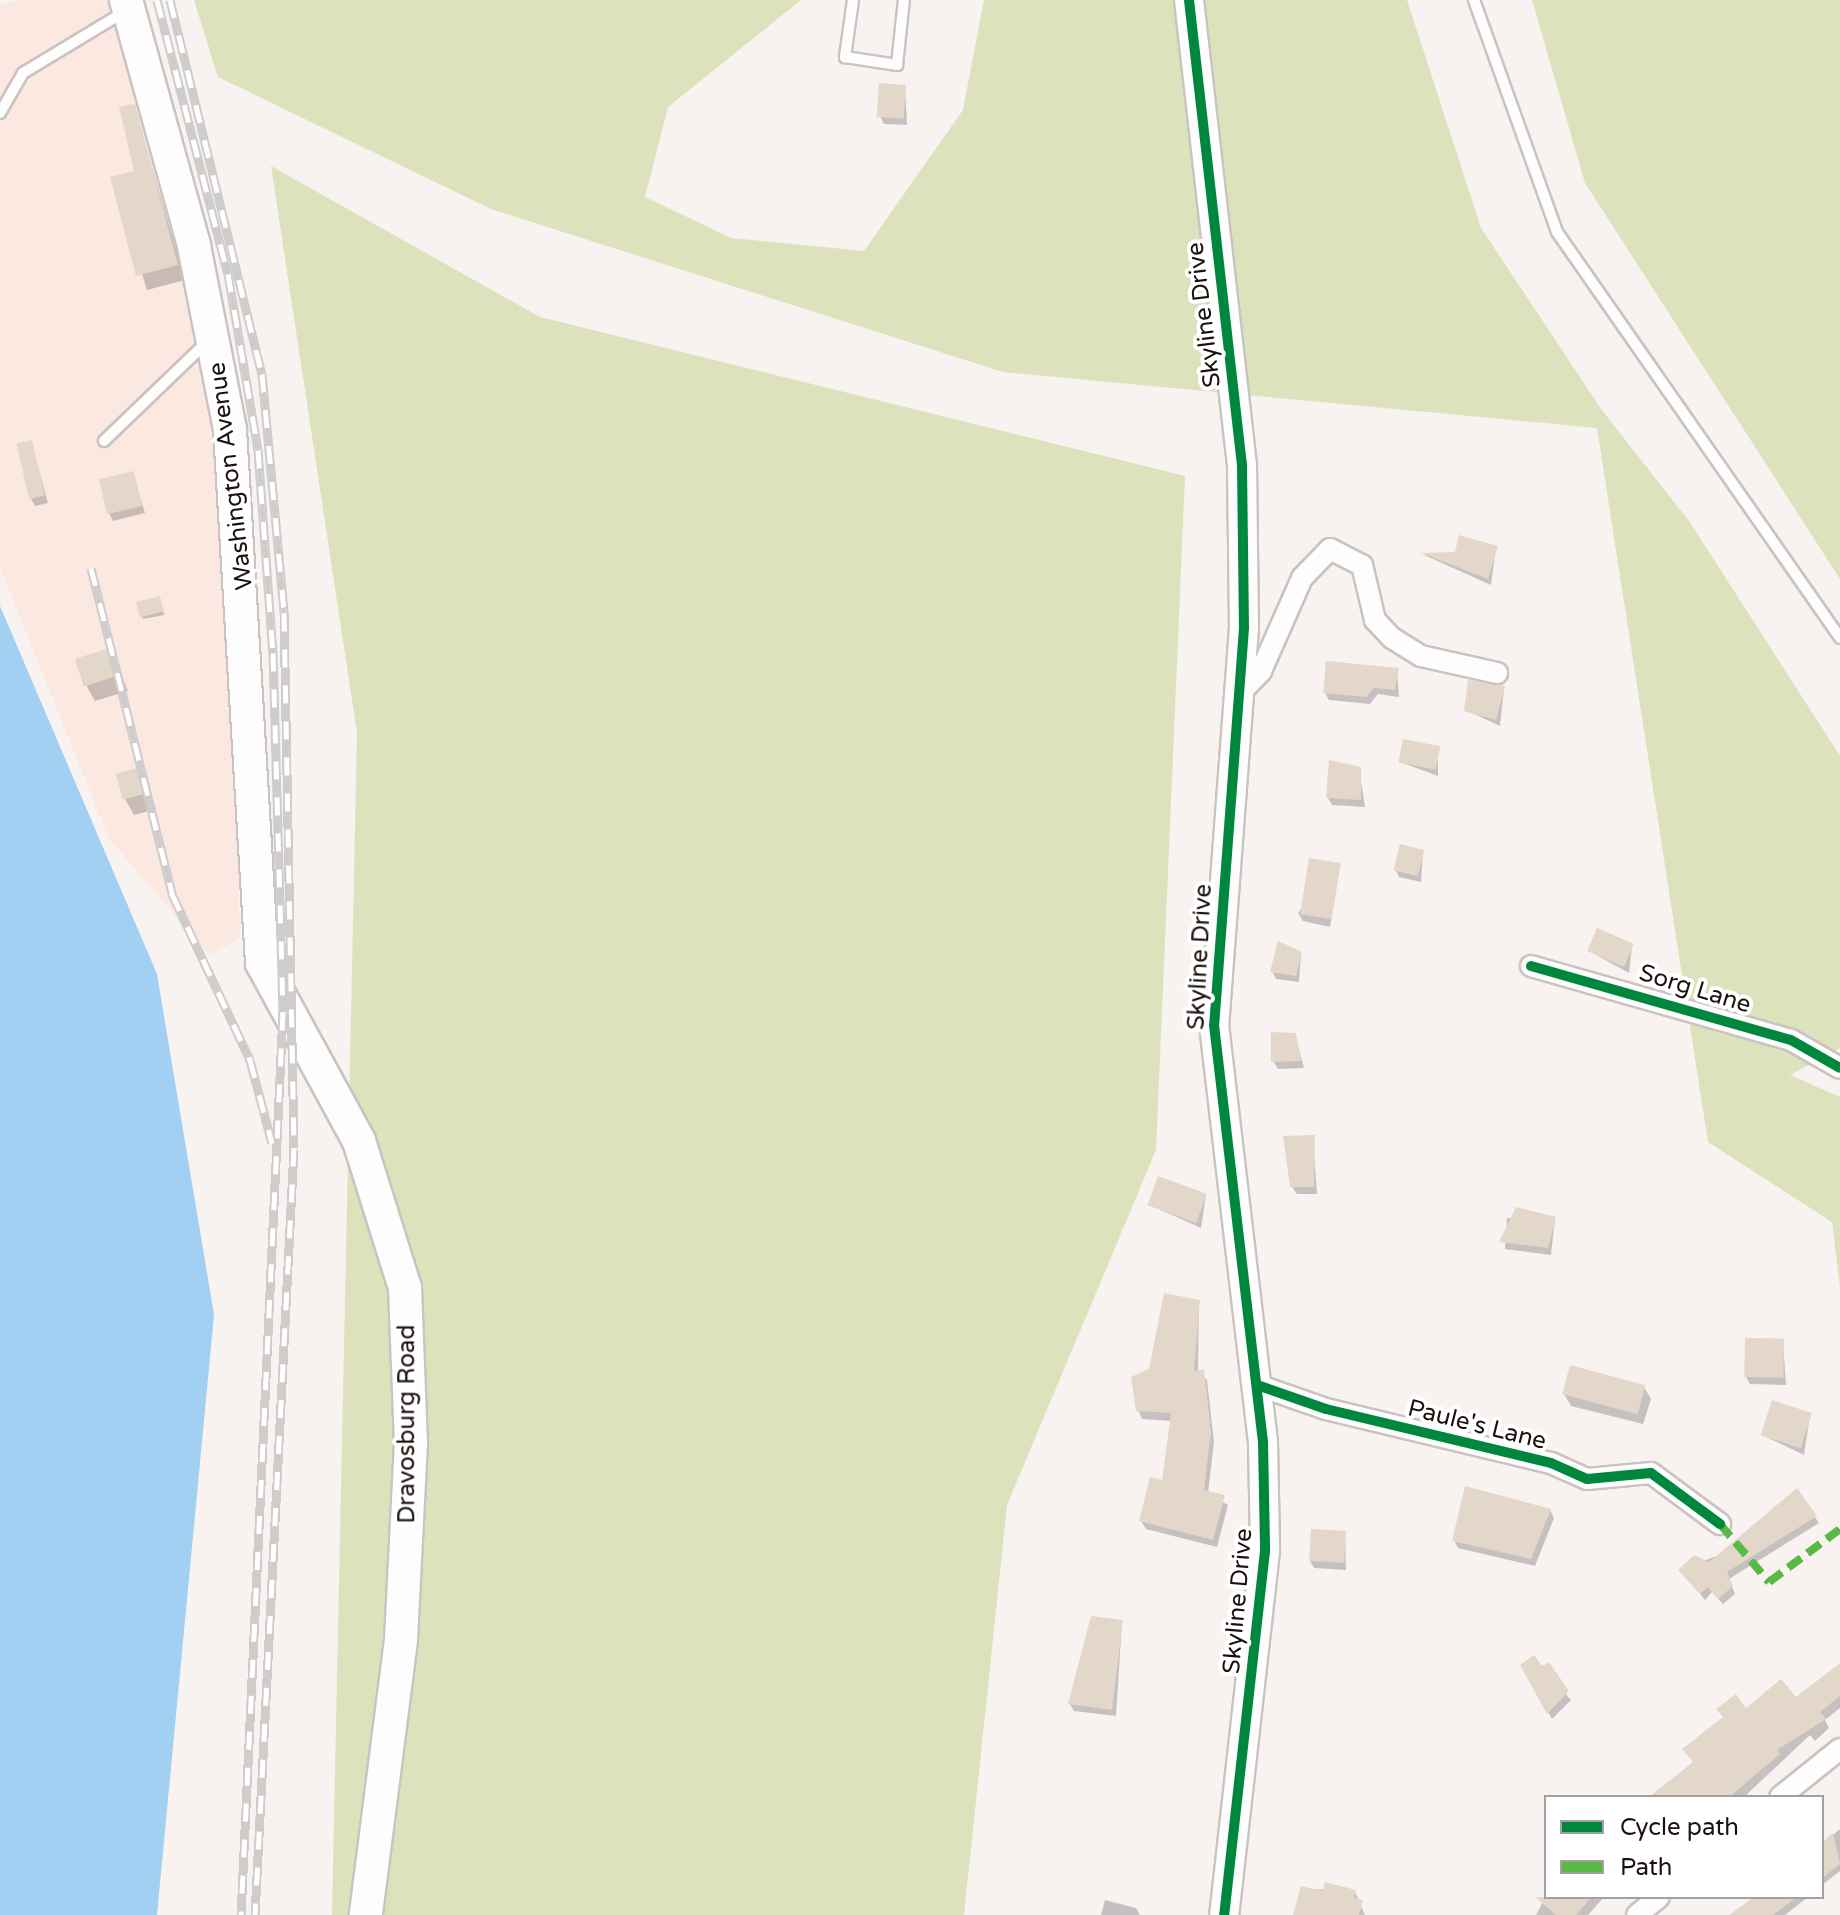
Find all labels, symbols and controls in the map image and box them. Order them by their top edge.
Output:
street label: Skyline Drive [1181,241,1227,389]
street label: Washington Avenue [203,361,259,591]
street label: Skyline Drive [1182,883,1218,1031]
street label: Sorg Lane [1636,958,1754,1020]
street label: Dravosburg Road [393,1324,421,1524]
street label: Paule's Lane [1405,1394,1549,1456]
street label: Skyline Drive [1217,1527,1259,1675]
legend [1544,1795,1824,1899]
text: Cycle path [1620,1813,1739,1842]
text: Path [1620,1853,1673,1882]

